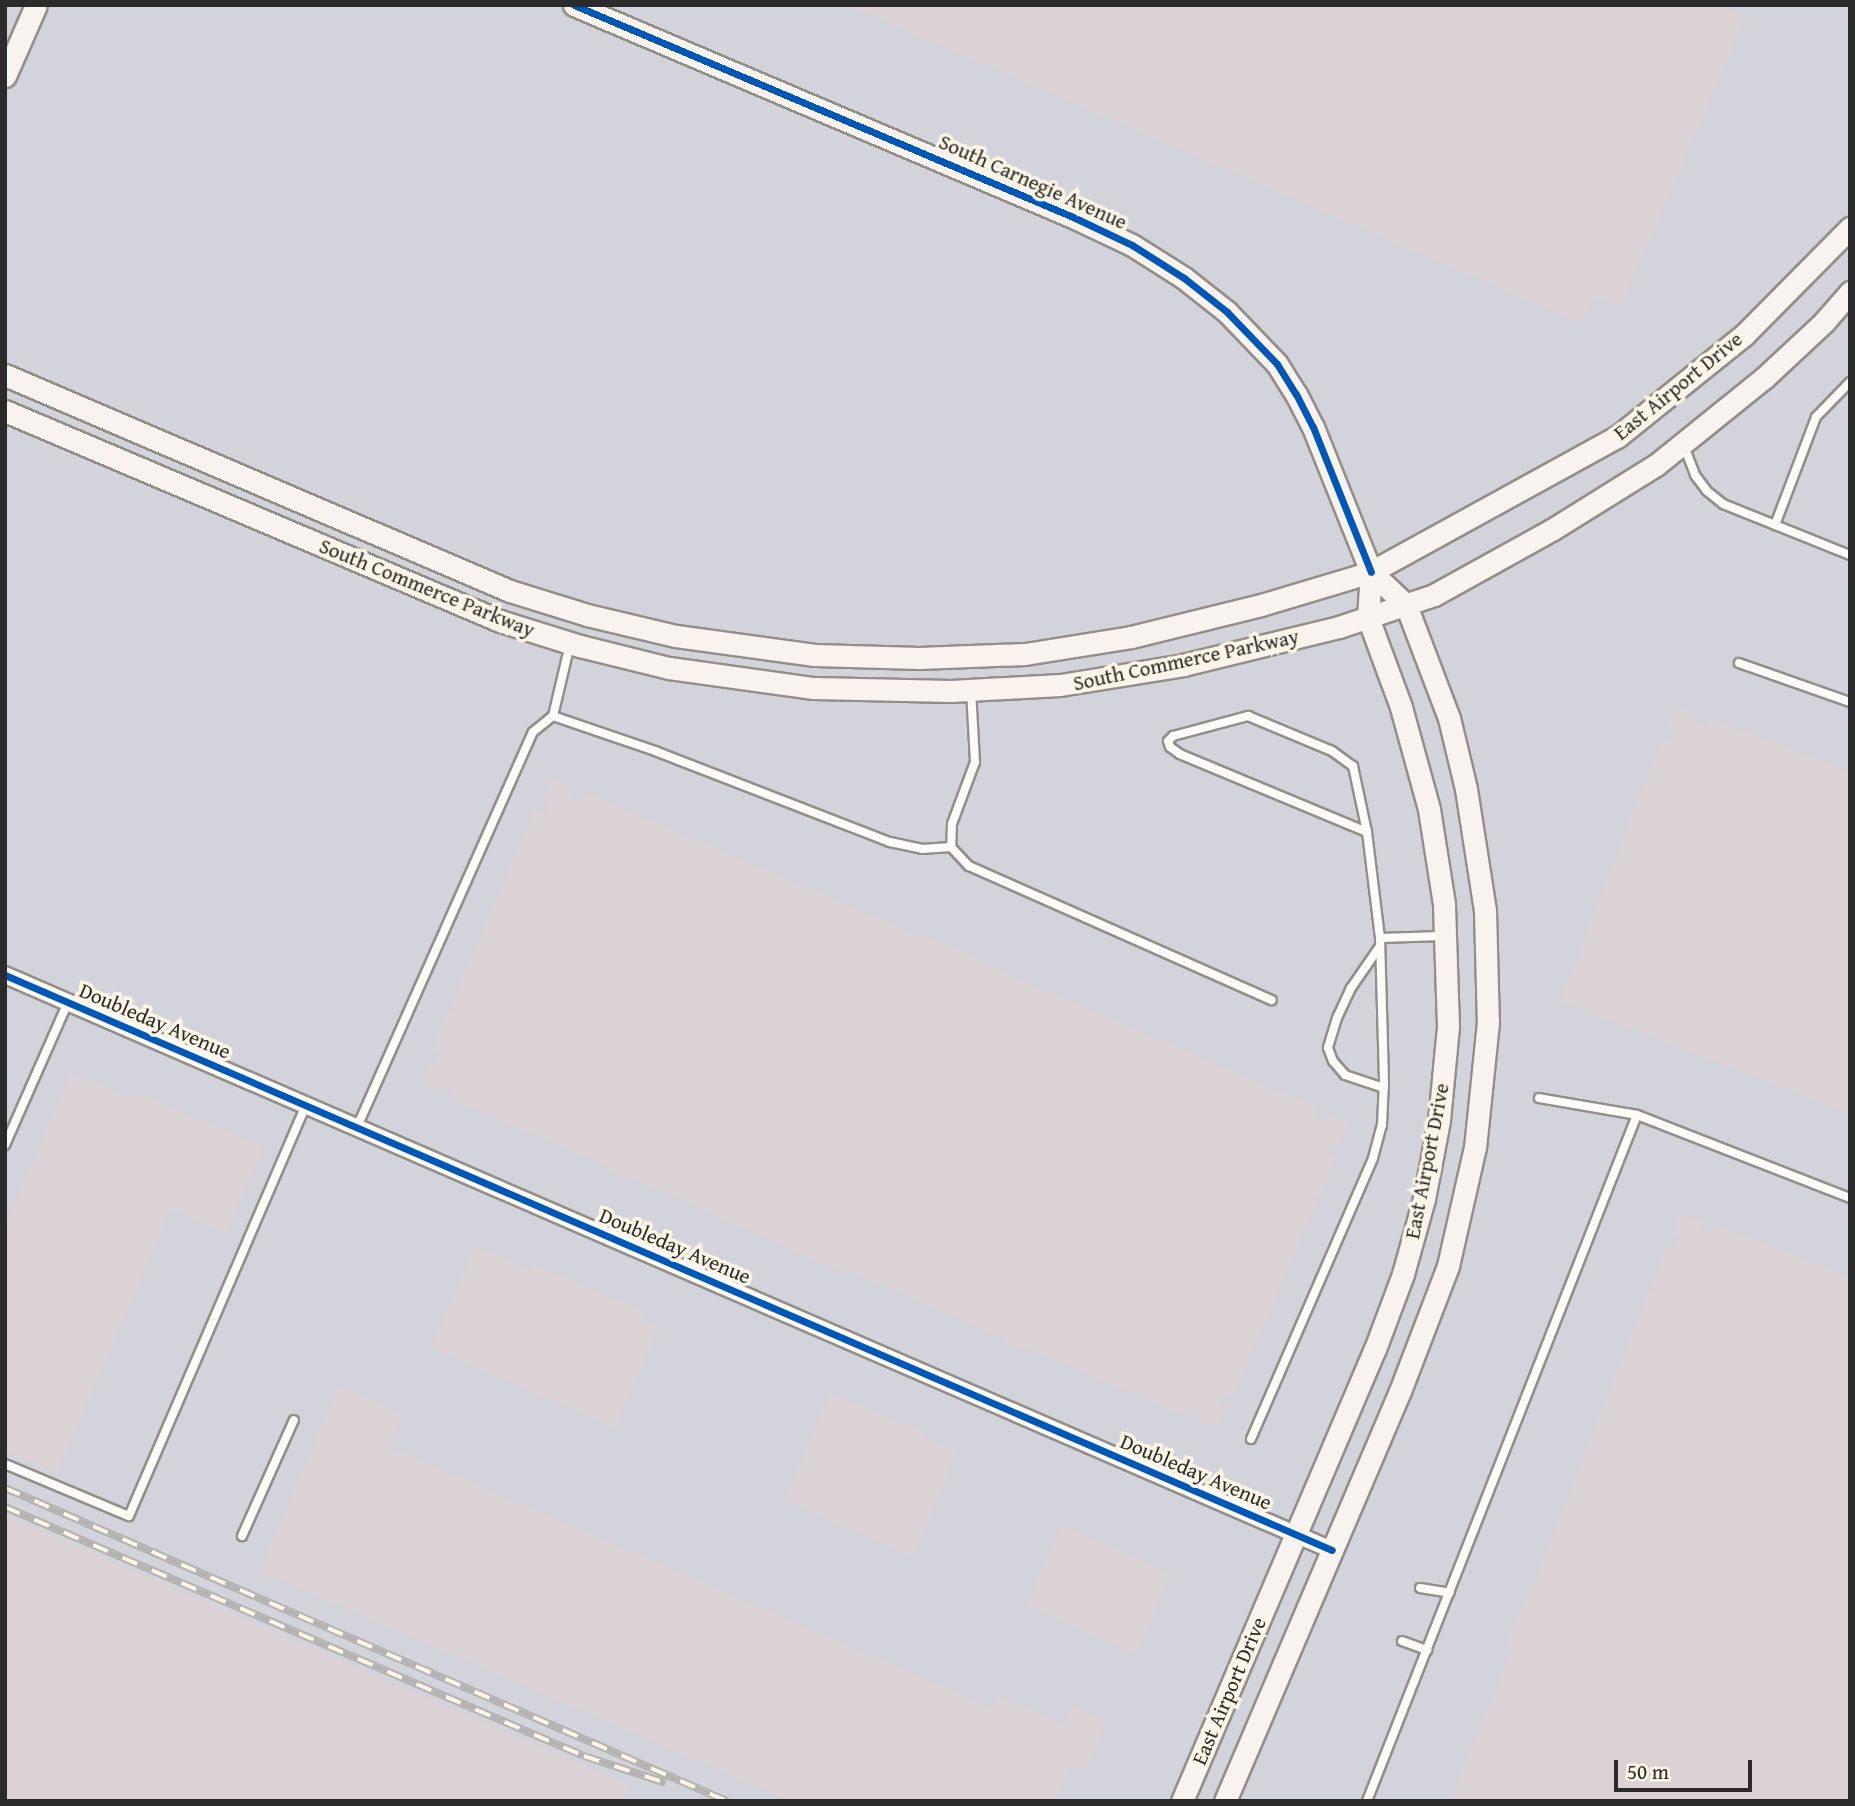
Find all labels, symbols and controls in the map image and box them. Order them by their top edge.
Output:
street label: South Carnegie Avenue [935,129,1131,235]
street label: East Airport Drive [1609,326,1747,446]
street label: South Commerce Parkway [316,533,538,643]
street label: South Commerce Parkway [1071,624,1301,696]
street label: Doubleday Avenue [75,978,235,1064]
street label: East Airport Drive [1400,1081,1454,1241]
street label: Doubleday Avenue [595,1203,755,1289]
street label: Doubleday Avenue [1116,1429,1276,1515]
street label: East Airport Drive [1187,1613,1271,1769]
scale bar [1617,1746,1755,1790]
text: 50 m [1627,1756,1669,1787]

